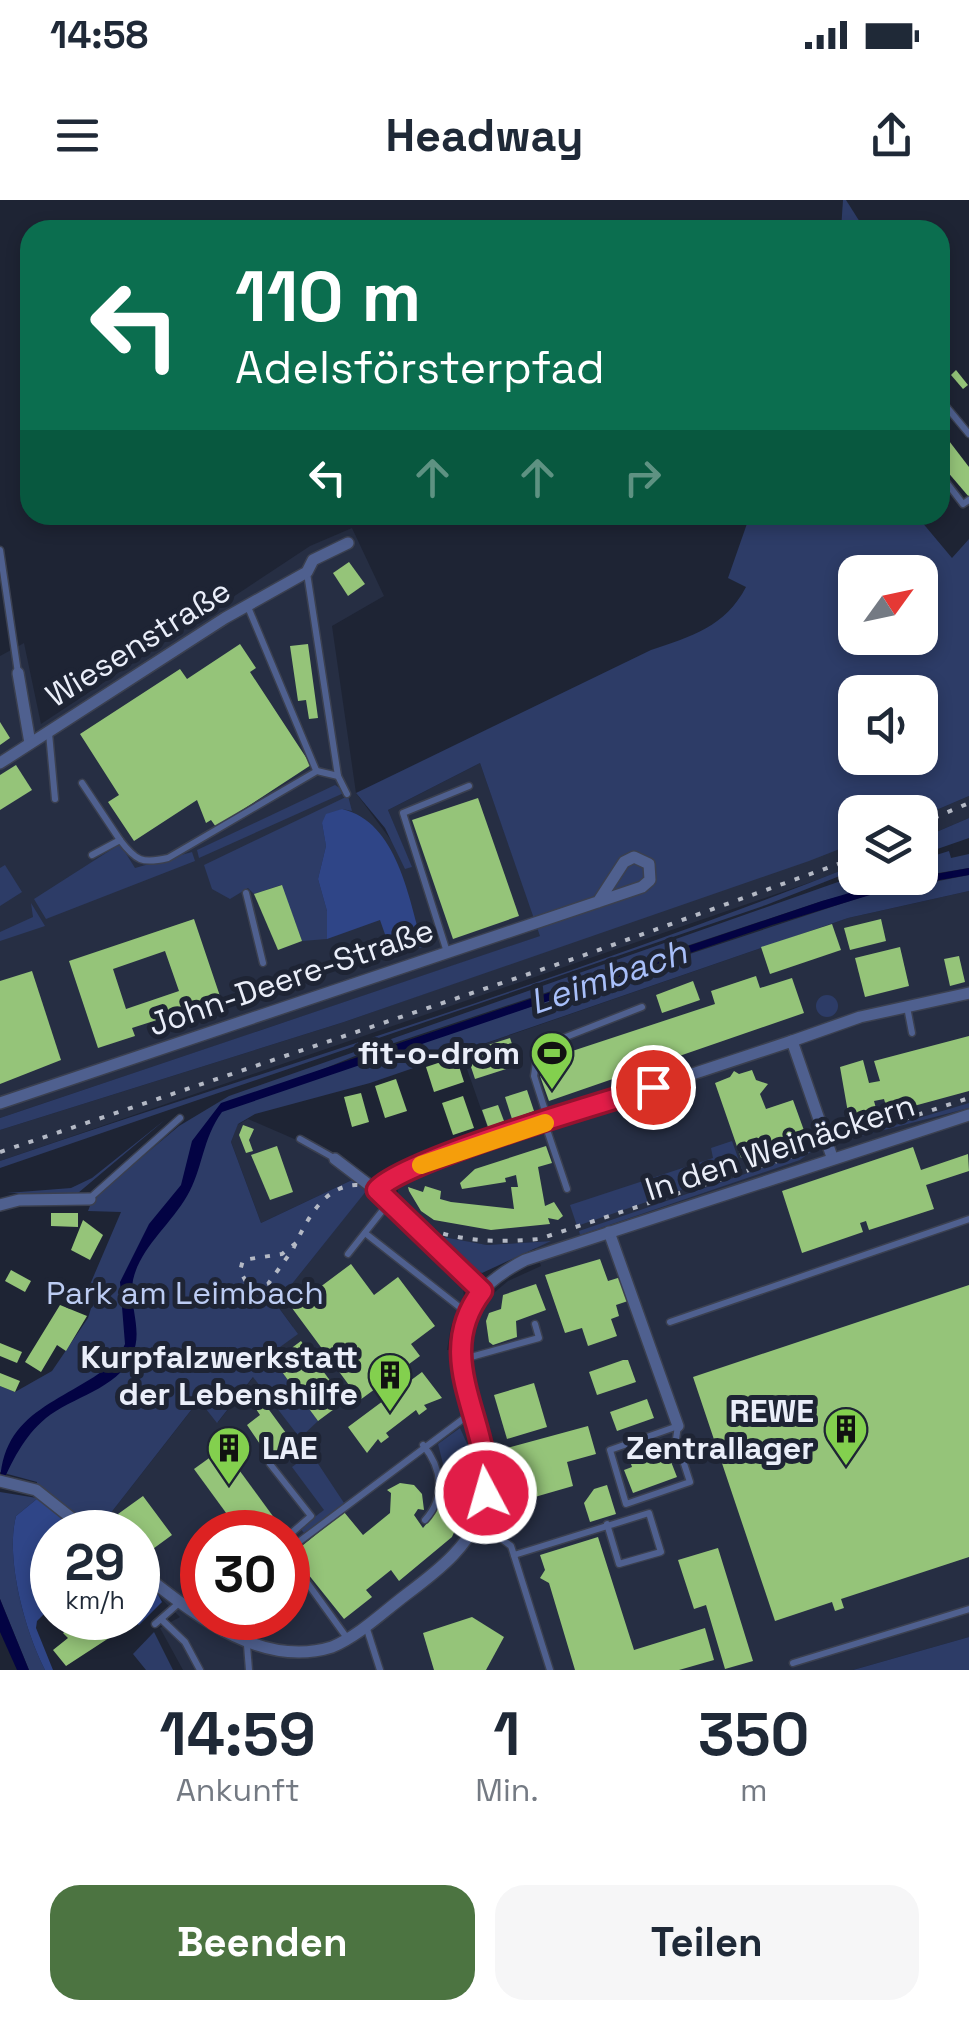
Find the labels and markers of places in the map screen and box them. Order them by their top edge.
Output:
sports icon: fit-o-drom [529,1030,575,1091]
place label: fit-o-drom [358,1033,520,1073]
pin [611,1045,696,1130]
place label: Kurpfalzwerkstatt der Lebenshilfe [80,1337,358,1414]
building icon: Kurpfalzwerkstatt der Lebenshilfe [367,1352,413,1413]
place label: REWE Zentrallager [626,1391,814,1468]
building icon: REWE Zentrallager [823,1406,869,1467]
building icon: LAE [206,1425,252,1486]
place label: LAE [262,1428,317,1468]

